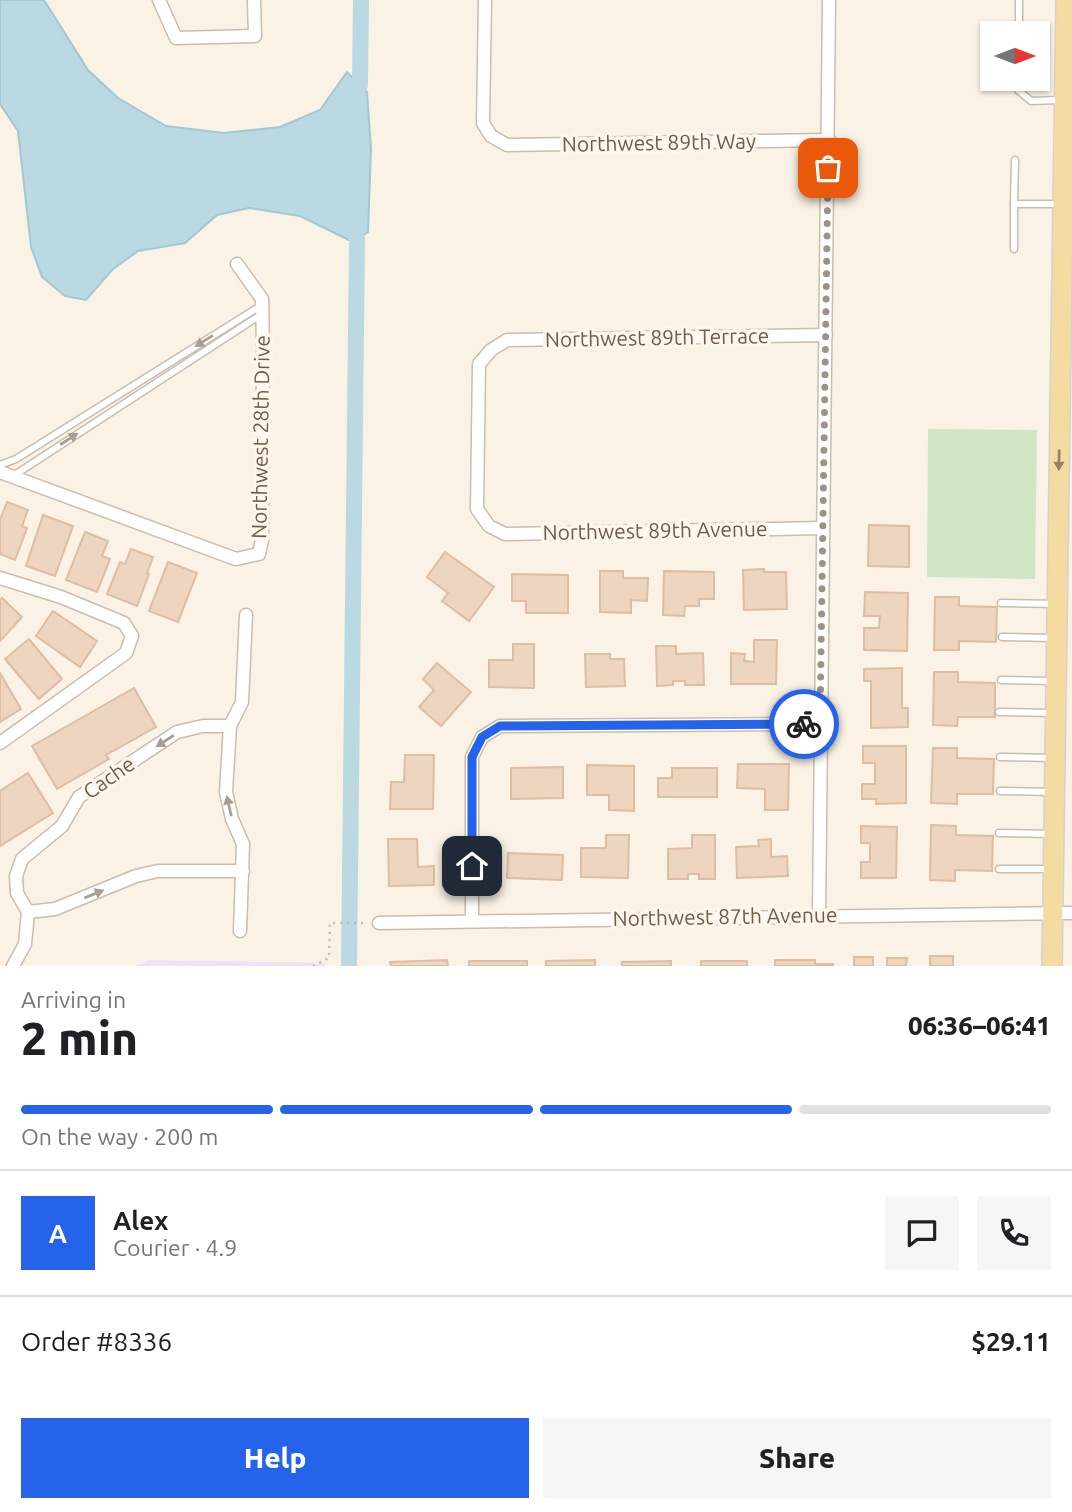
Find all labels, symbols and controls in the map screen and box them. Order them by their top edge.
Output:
north arrow [980,21,1050,91]
map controls [980,21,1050,91]
street label: Northwest 89th Way [562,128,756,156]
pin [798,138,858,198]
icon: bag [809,149,847,187]
street label: Northwest 89th Terrace [545,323,769,351]
one-way arrow [194,334,214,347]
street label: Northwest 28th Drive [246,335,274,539]
one-way arrow [59,433,79,446]
one-way arrow [1054,449,1065,471]
street label: Northwest 89th Avenue [542,516,768,544]
courier [769,689,839,759]
icon: bike [785,705,823,743]
one-way arrow [155,734,174,747]
street label: Cache [78,751,139,803]
one-way arrow [223,795,234,817]
pin [442,836,502,896]
icon: home [453,847,491,885]
one-way arrow [83,888,104,899]
street label: Northwest 87th Avenue [612,902,838,930]
text: Arriving in [21,987,126,1012]
text: 06:36–06:41 [908,1011,1051,1040]
text: 2 min [21,1012,138,1064]
text: On the way · 200 m [21,1124,218,1149]
button: chat [885,1196,959,1270]
button: phone [977,1196,1051,1270]
text: Alex [113,1206,168,1235]
text: A [49,1219,67,1248]
text: Courier · 4.9 [113,1235,237,1260]
text: Order #8336 [21,1327,172,1356]
text: $29.11 [971,1327,1051,1356]
button: Help [21,1418,529,1498]
button: Share [543,1418,1051,1498]

